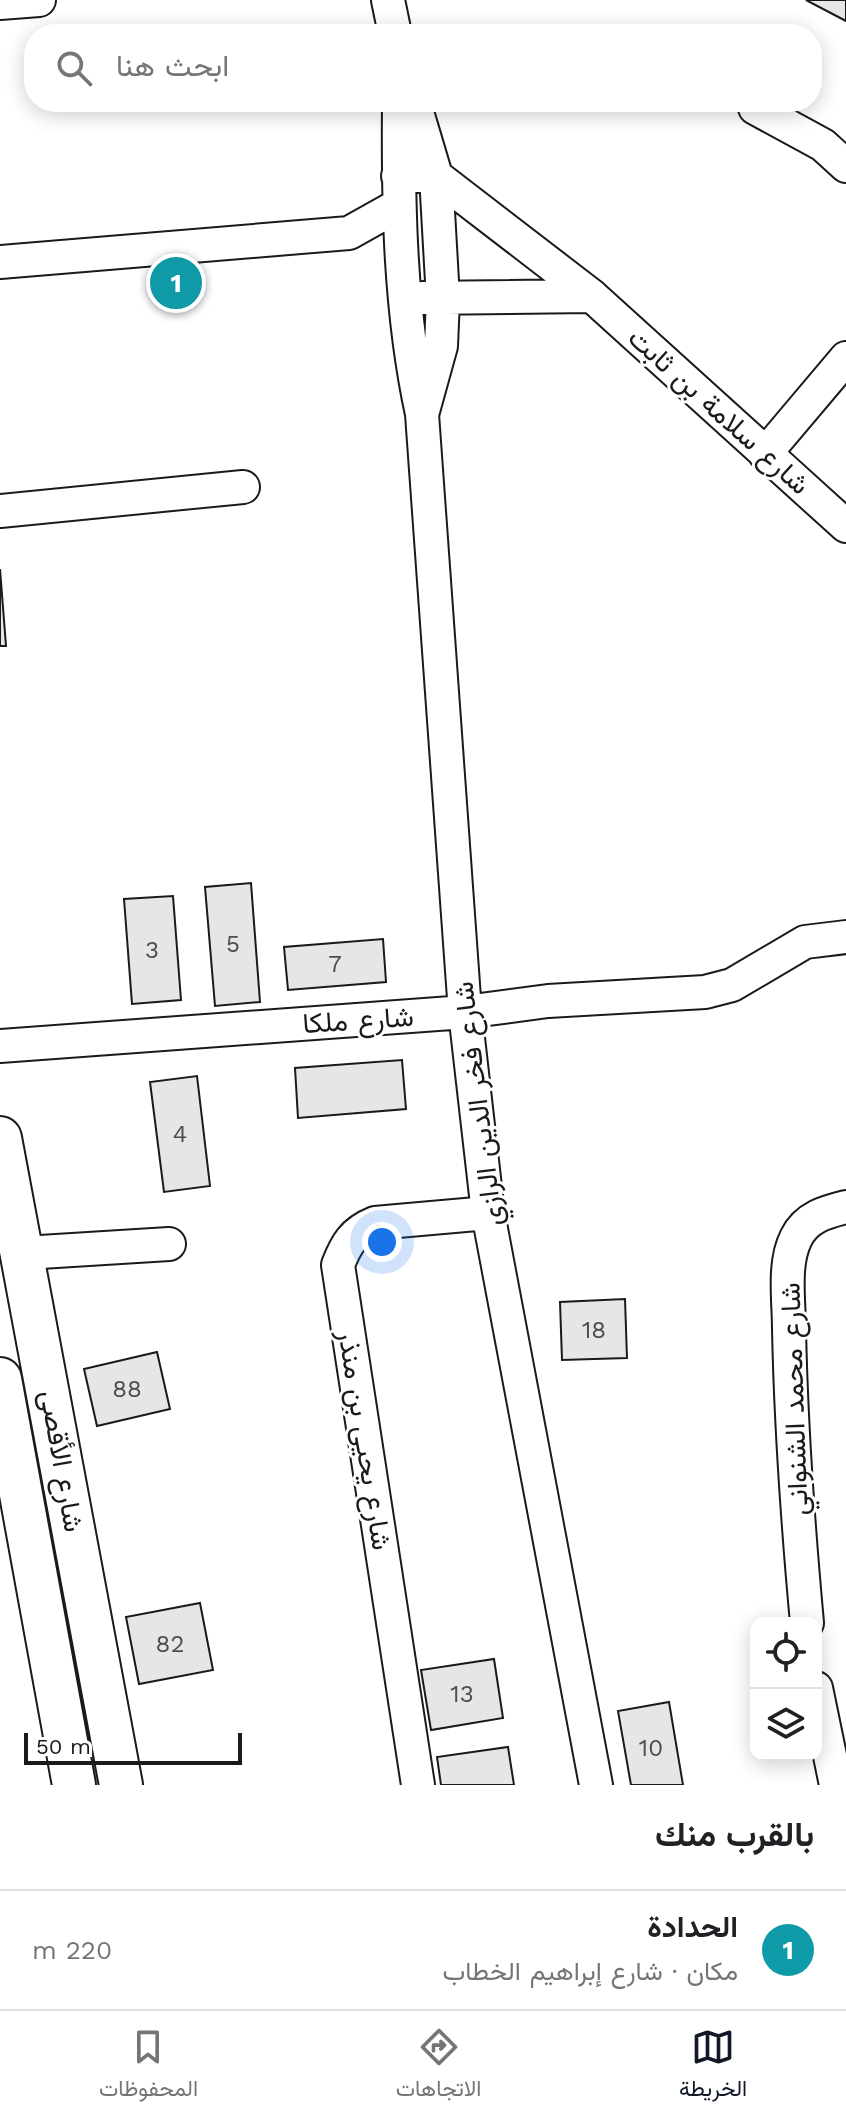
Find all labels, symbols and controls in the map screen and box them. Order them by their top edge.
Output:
search box [24,24,822,112]
icon: search [52,46,96,90]
text: ابحث هنا [116,48,229,83]
pin: 1 [150,253,202,313]
street label: شارع سلامة بن ثابت [620,321,817,503]
house number: 5 [226,930,240,958]
house number: 3 [145,936,159,964]
house number: 7 [328,950,342,978]
street label: شارع فخر الدين الرازي [447,979,515,1228]
street label: شارع ملكا [301,1000,415,1042]
house number: 4 [173,1120,187,1148]
your location [362,1222,402,1262]
street label: شارع محمد الشنواني [773,1282,821,1516]
house number: 18 [582,1316,606,1344]
street label: شارع يحيى بن منذر [329,1327,399,1553]
house number: 88 [112,1375,142,1403]
street label: شارع الأقصى [31,1388,91,1535]
map controls [750,1617,822,1761]
button: locate [750,1617,822,1689]
house number: 82 [156,1630,184,1658]
house number: 13 [450,1680,474,1708]
button: layers [750,1689,822,1761]
scale bar [24,1729,242,1765]
text: 50 m [36,1734,91,1759]
house number: 10 [639,1734,663,1762]
text: بالقرب منك [655,1814,814,1854]
text: الحدادة [647,1909,738,1944]
text: 220 m [32,1935,112,1965]
text: 1 [782,1935,794,1965]
text: مكان · شارع إبراهيم الخطاب [443,1956,738,1986]
tab: المحفوظات [99,2025,198,2108]
tab: الاتجاهات [396,2025,481,2108]
tab: الخريطة [679,2025,747,2108]

